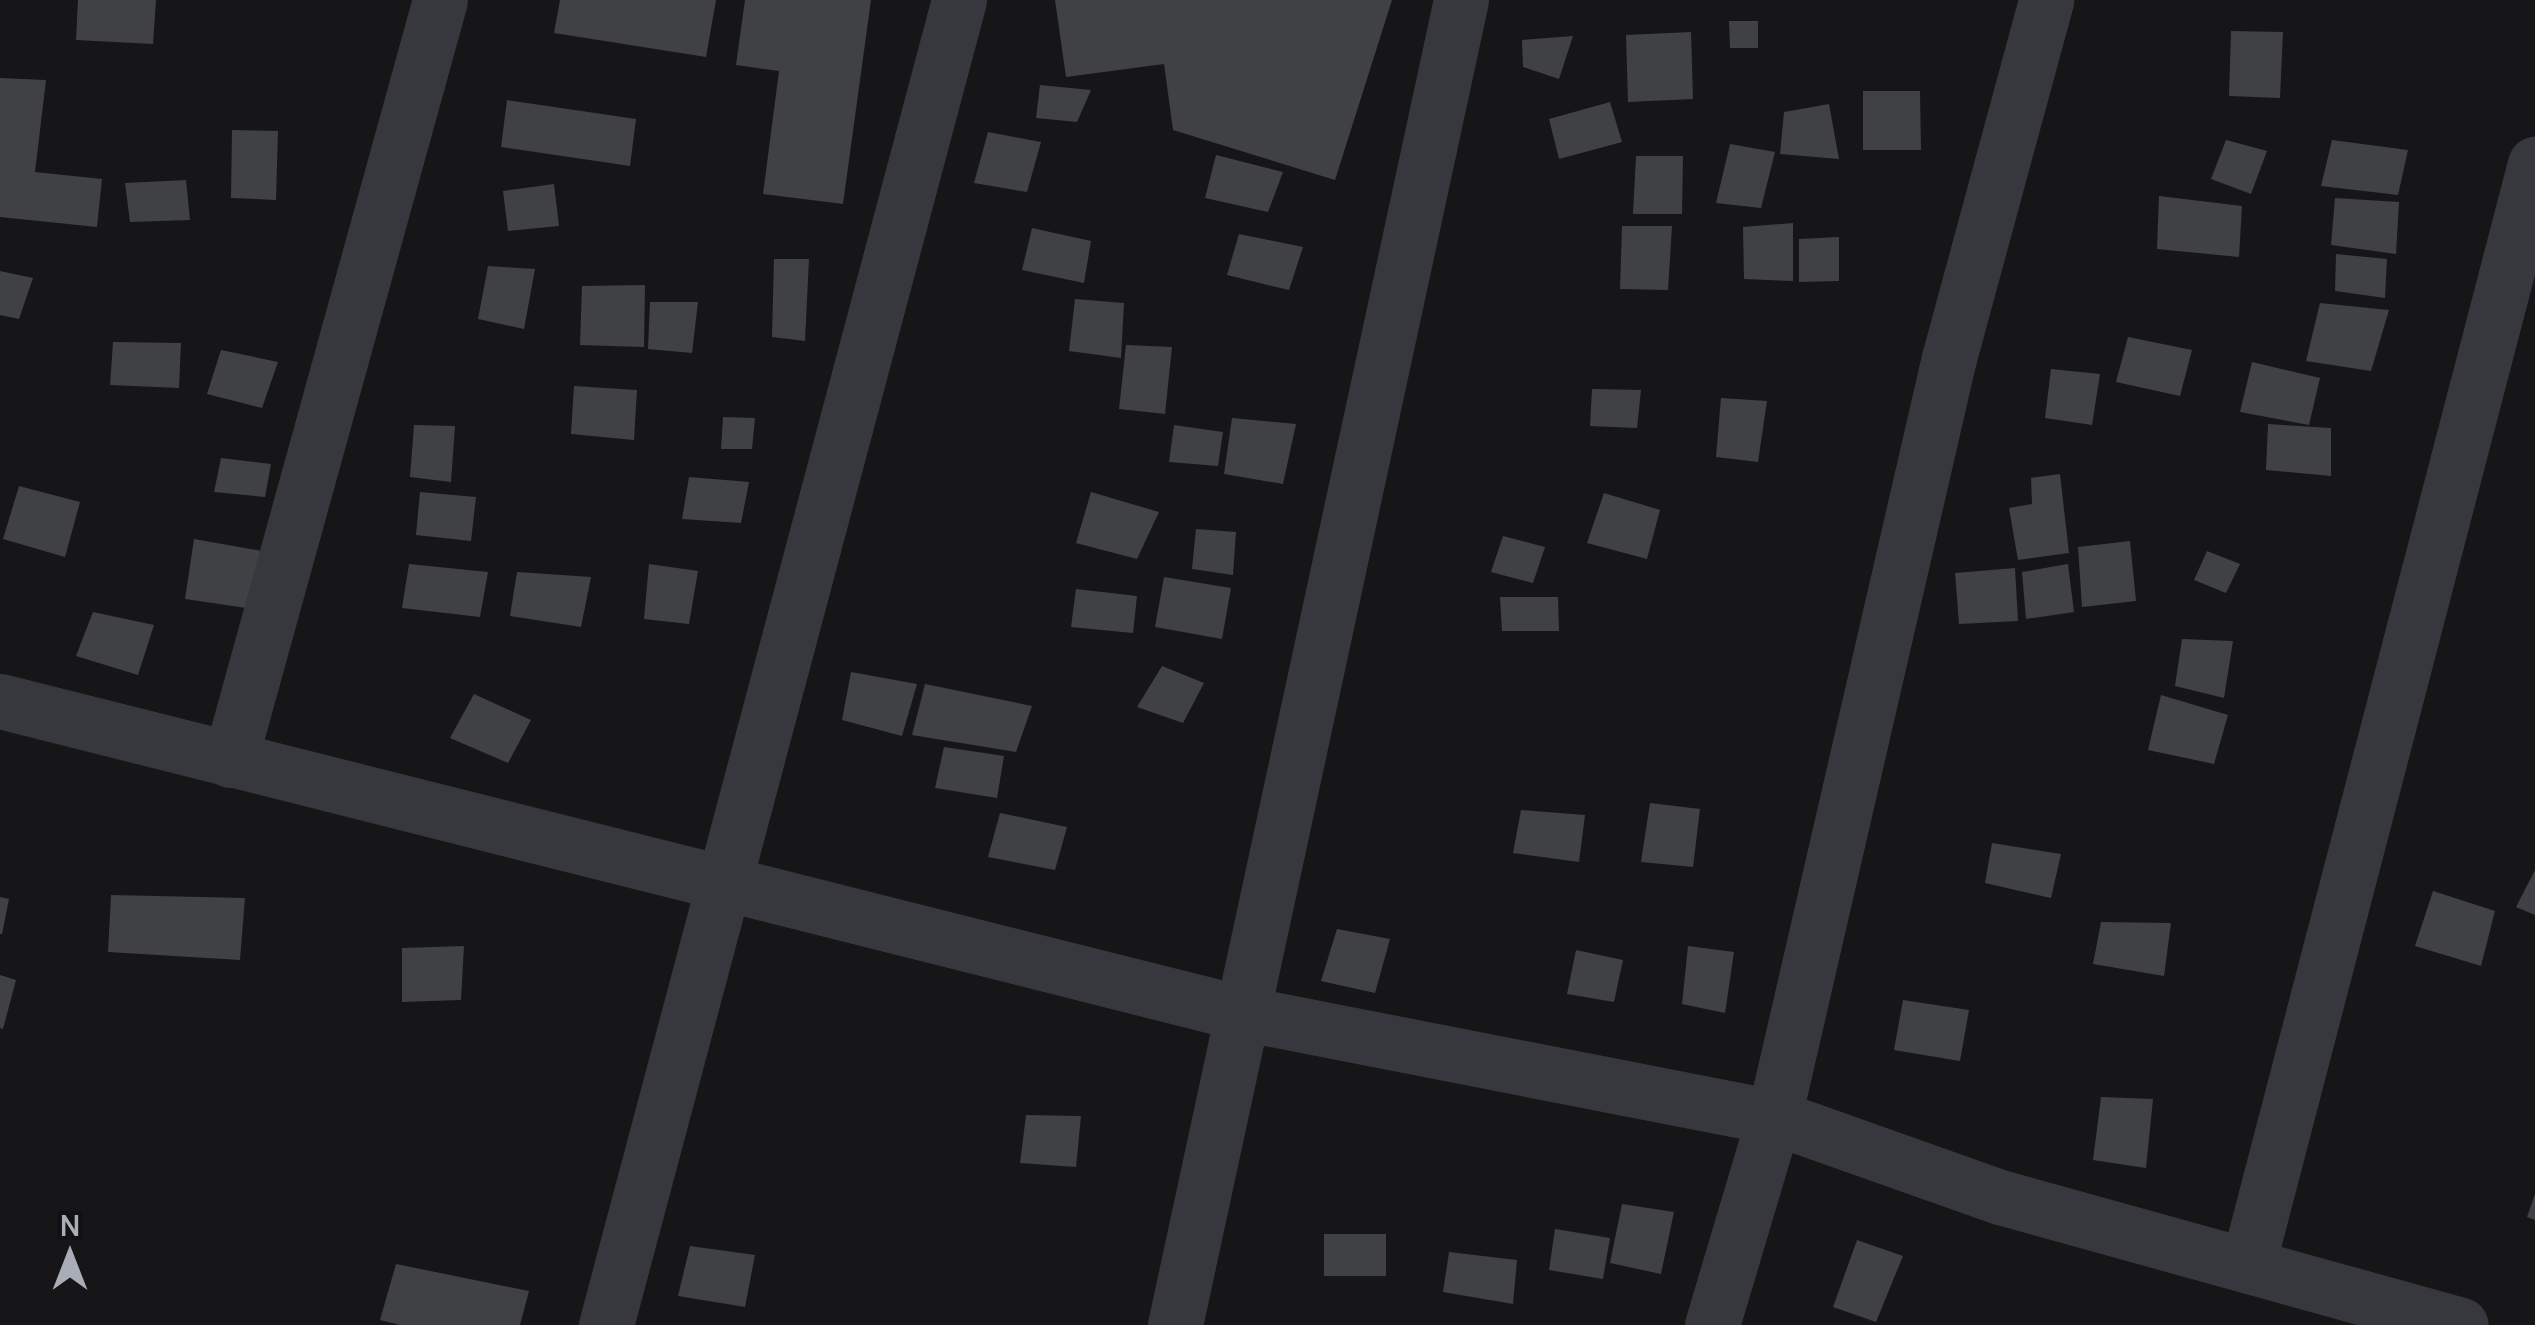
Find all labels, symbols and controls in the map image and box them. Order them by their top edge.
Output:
north arrow [20,1205,120,1305]
text: N [60,1206,80,1244]

